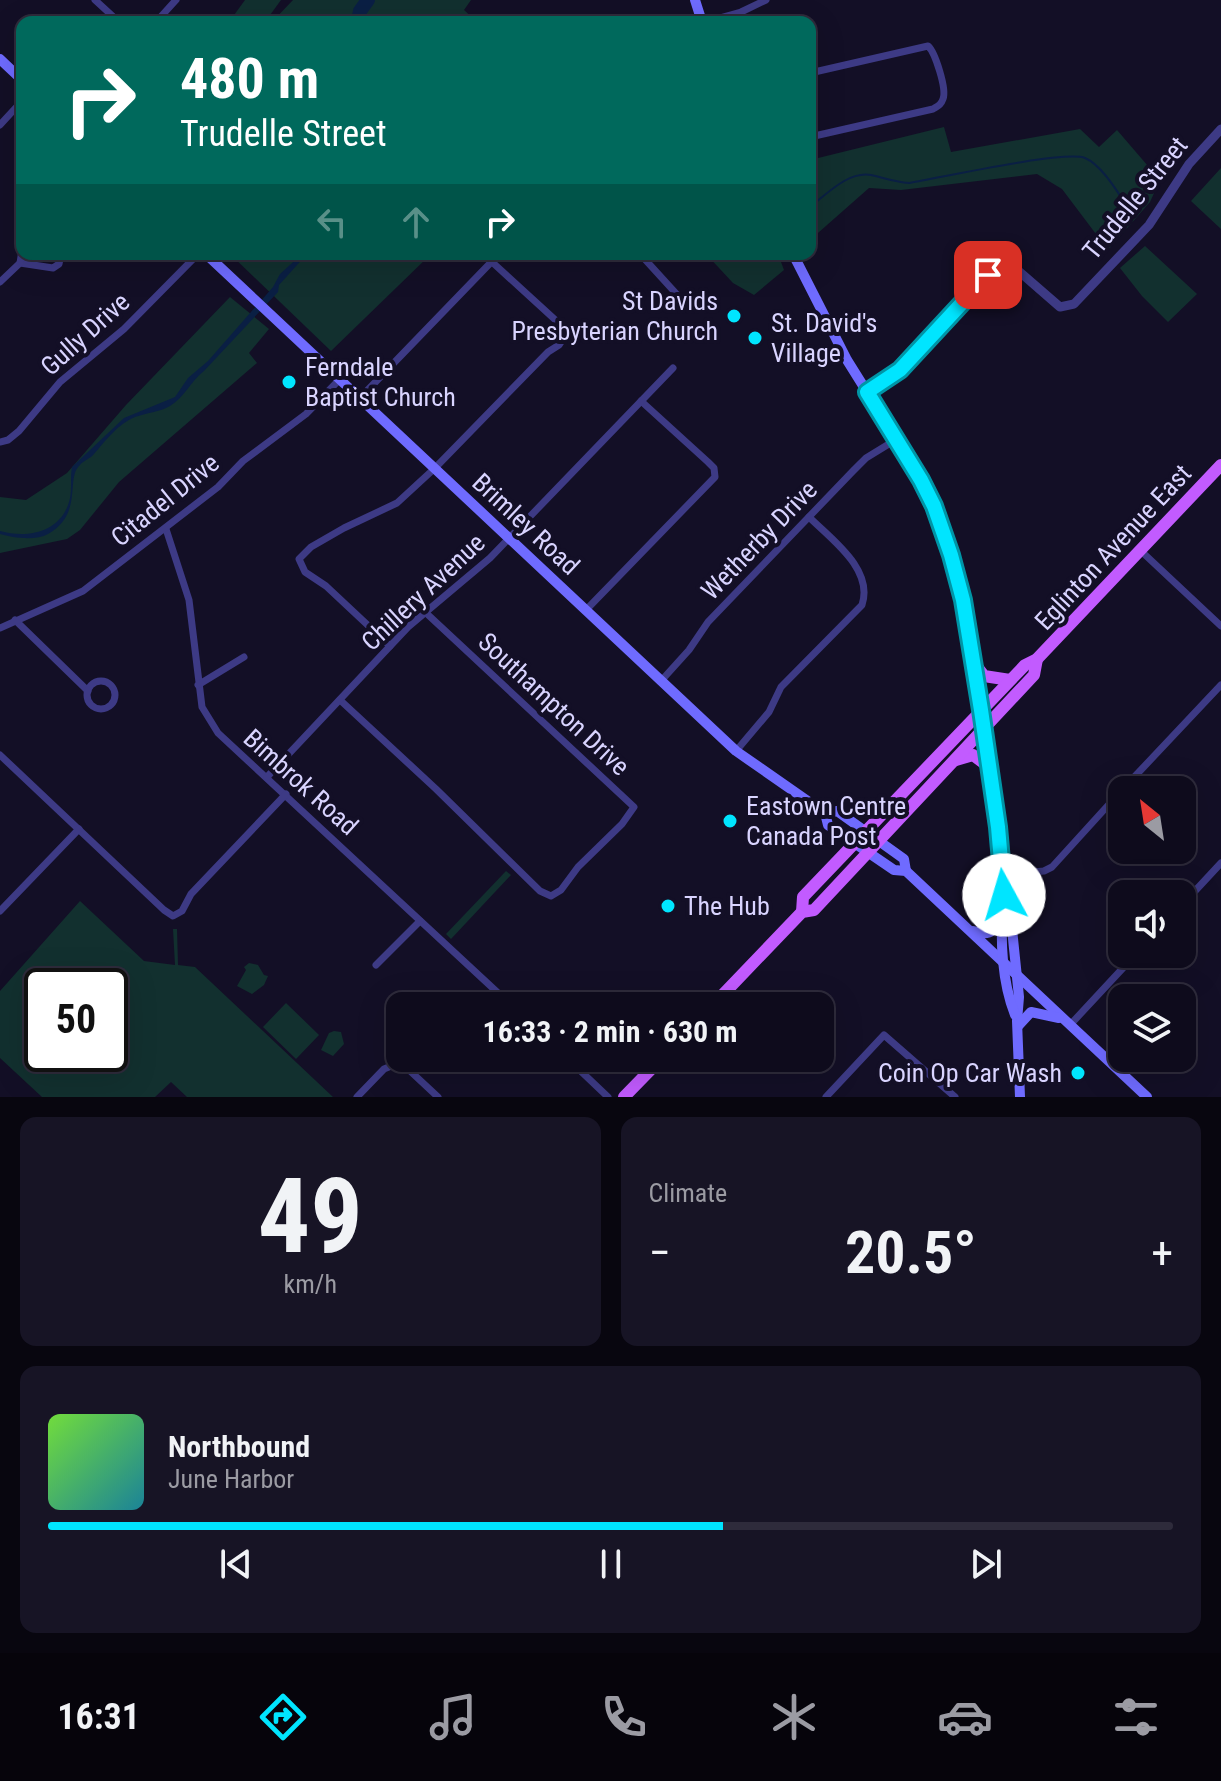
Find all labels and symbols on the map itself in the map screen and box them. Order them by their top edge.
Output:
street label: Trudelle Street [1076,131,1194,265]
pin [954,241,1022,309]
place label: St Davids Presbyterian Church [511,286,718,346]
street label: Gully Drive [35,287,135,381]
marker: St Davids Presbyterian Church [725,307,743,325]
place label: St. David's Village [771,308,877,368]
marker: St. David's Village [746,329,764,347]
place label: Ferndale Baptist Church [305,352,456,412]
marker: Ferndale Baptist Church [280,373,298,391]
street label: Citadel Drive [105,448,225,552]
street label: Eglinton Avenue East [1029,458,1197,636]
street label: Brimley Road [467,467,585,581]
street label: Wetherby Drive [695,474,823,606]
street label: Chillery Avenue [355,527,491,657]
street label: Southampton Drive [472,626,636,782]
street label: Bimbrok Road [238,723,364,841]
north arrow [1108,776,1196,864]
place label: Eastown Centre Canada Post [746,791,906,851]
marker: Eastown Centre Canada Post [721,812,739,830]
position arrow [962,853,1046,937]
place label: The Hub [684,891,770,921]
marker: The Hub [659,897,677,915]
speed limit sign: 50 [24,968,128,1072]
place label: Coin Op Car Wash [878,1058,1062,1088]
marker: Coin Op Car Wash [1069,1064,1087,1082]

